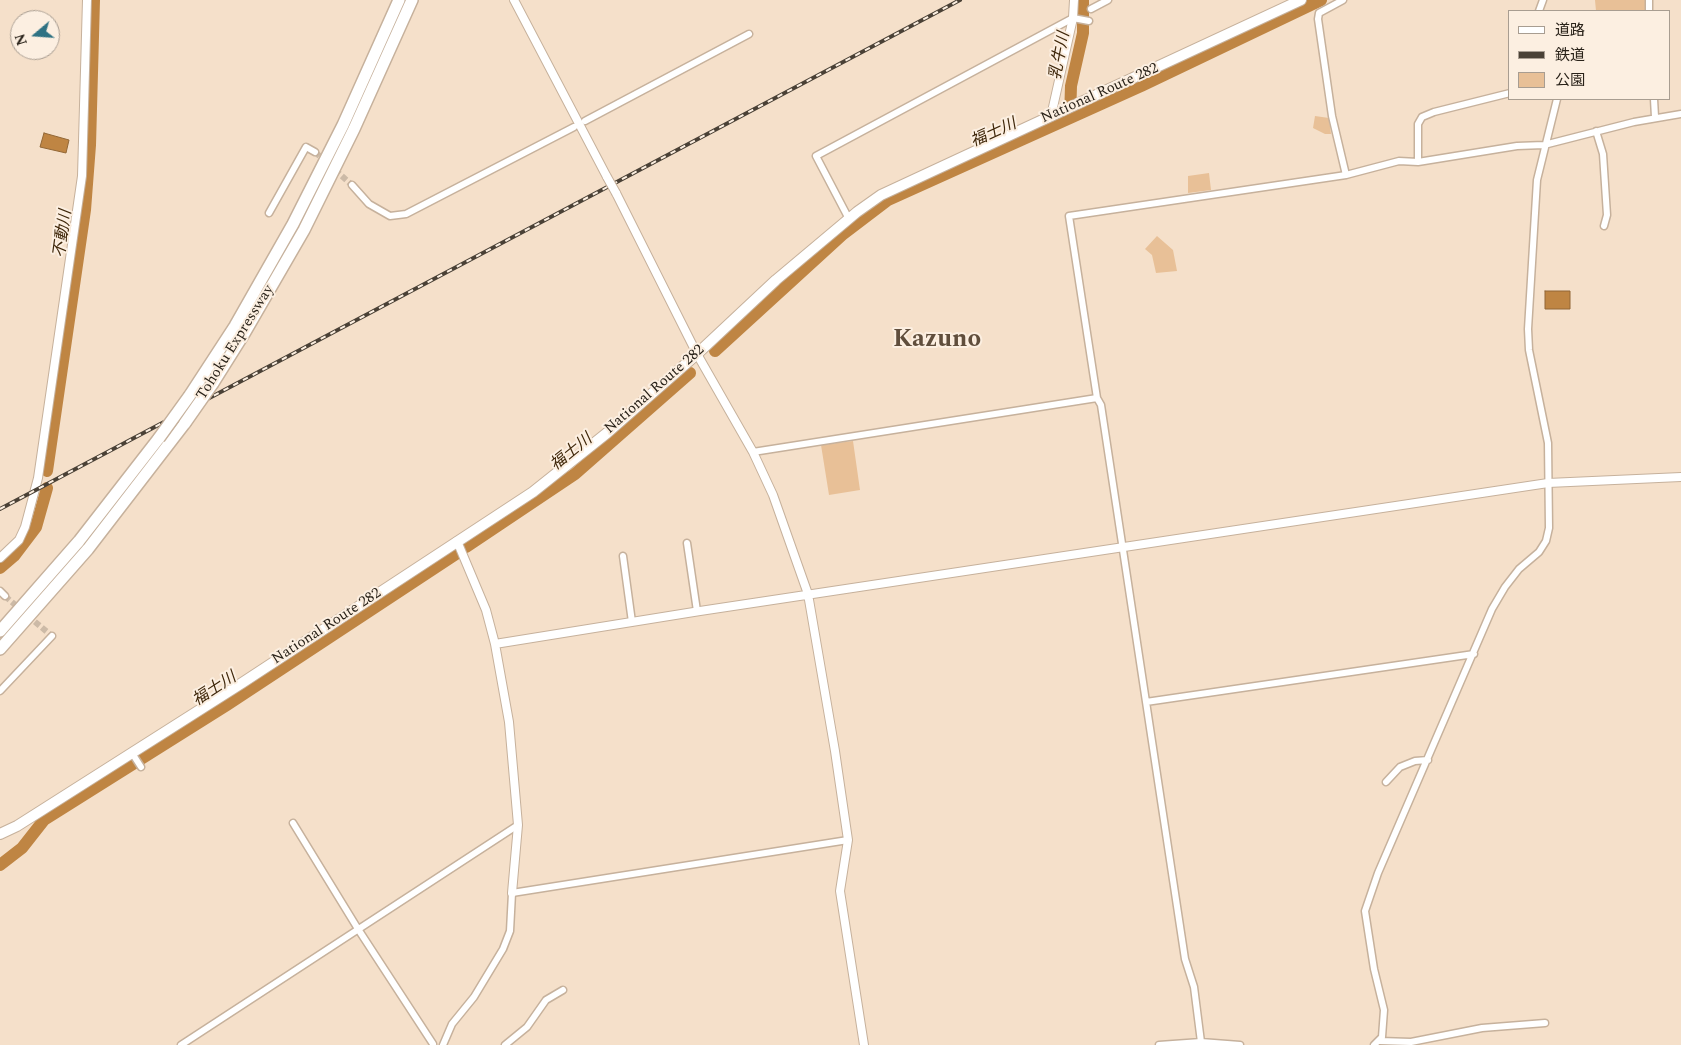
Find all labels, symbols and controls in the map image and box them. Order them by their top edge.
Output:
north arrow [10,10,60,60]
legend [1508,10,1671,100]
text: 道路 [1555,19,1585,42]
text: N [9,31,33,48]
water label: 乳牛川 [1047,31,1075,81]
text: 鉄道 [1555,44,1585,67]
street label: National Route 282 [1039,60,1161,128]
text: 公園 [1555,69,1585,92]
water label: 福士川 [968,115,1020,153]
water label: 不動川 [51,209,77,259]
street label: Tohoku Expressway [193,282,279,404]
district label: Kazuno [893,326,981,356]
street label: National Route 282 [601,342,709,438]
water label: 福士川 [547,430,597,476]
street label: National Route 282 [269,585,385,669]
water label: 福士川 [190,669,240,711]

